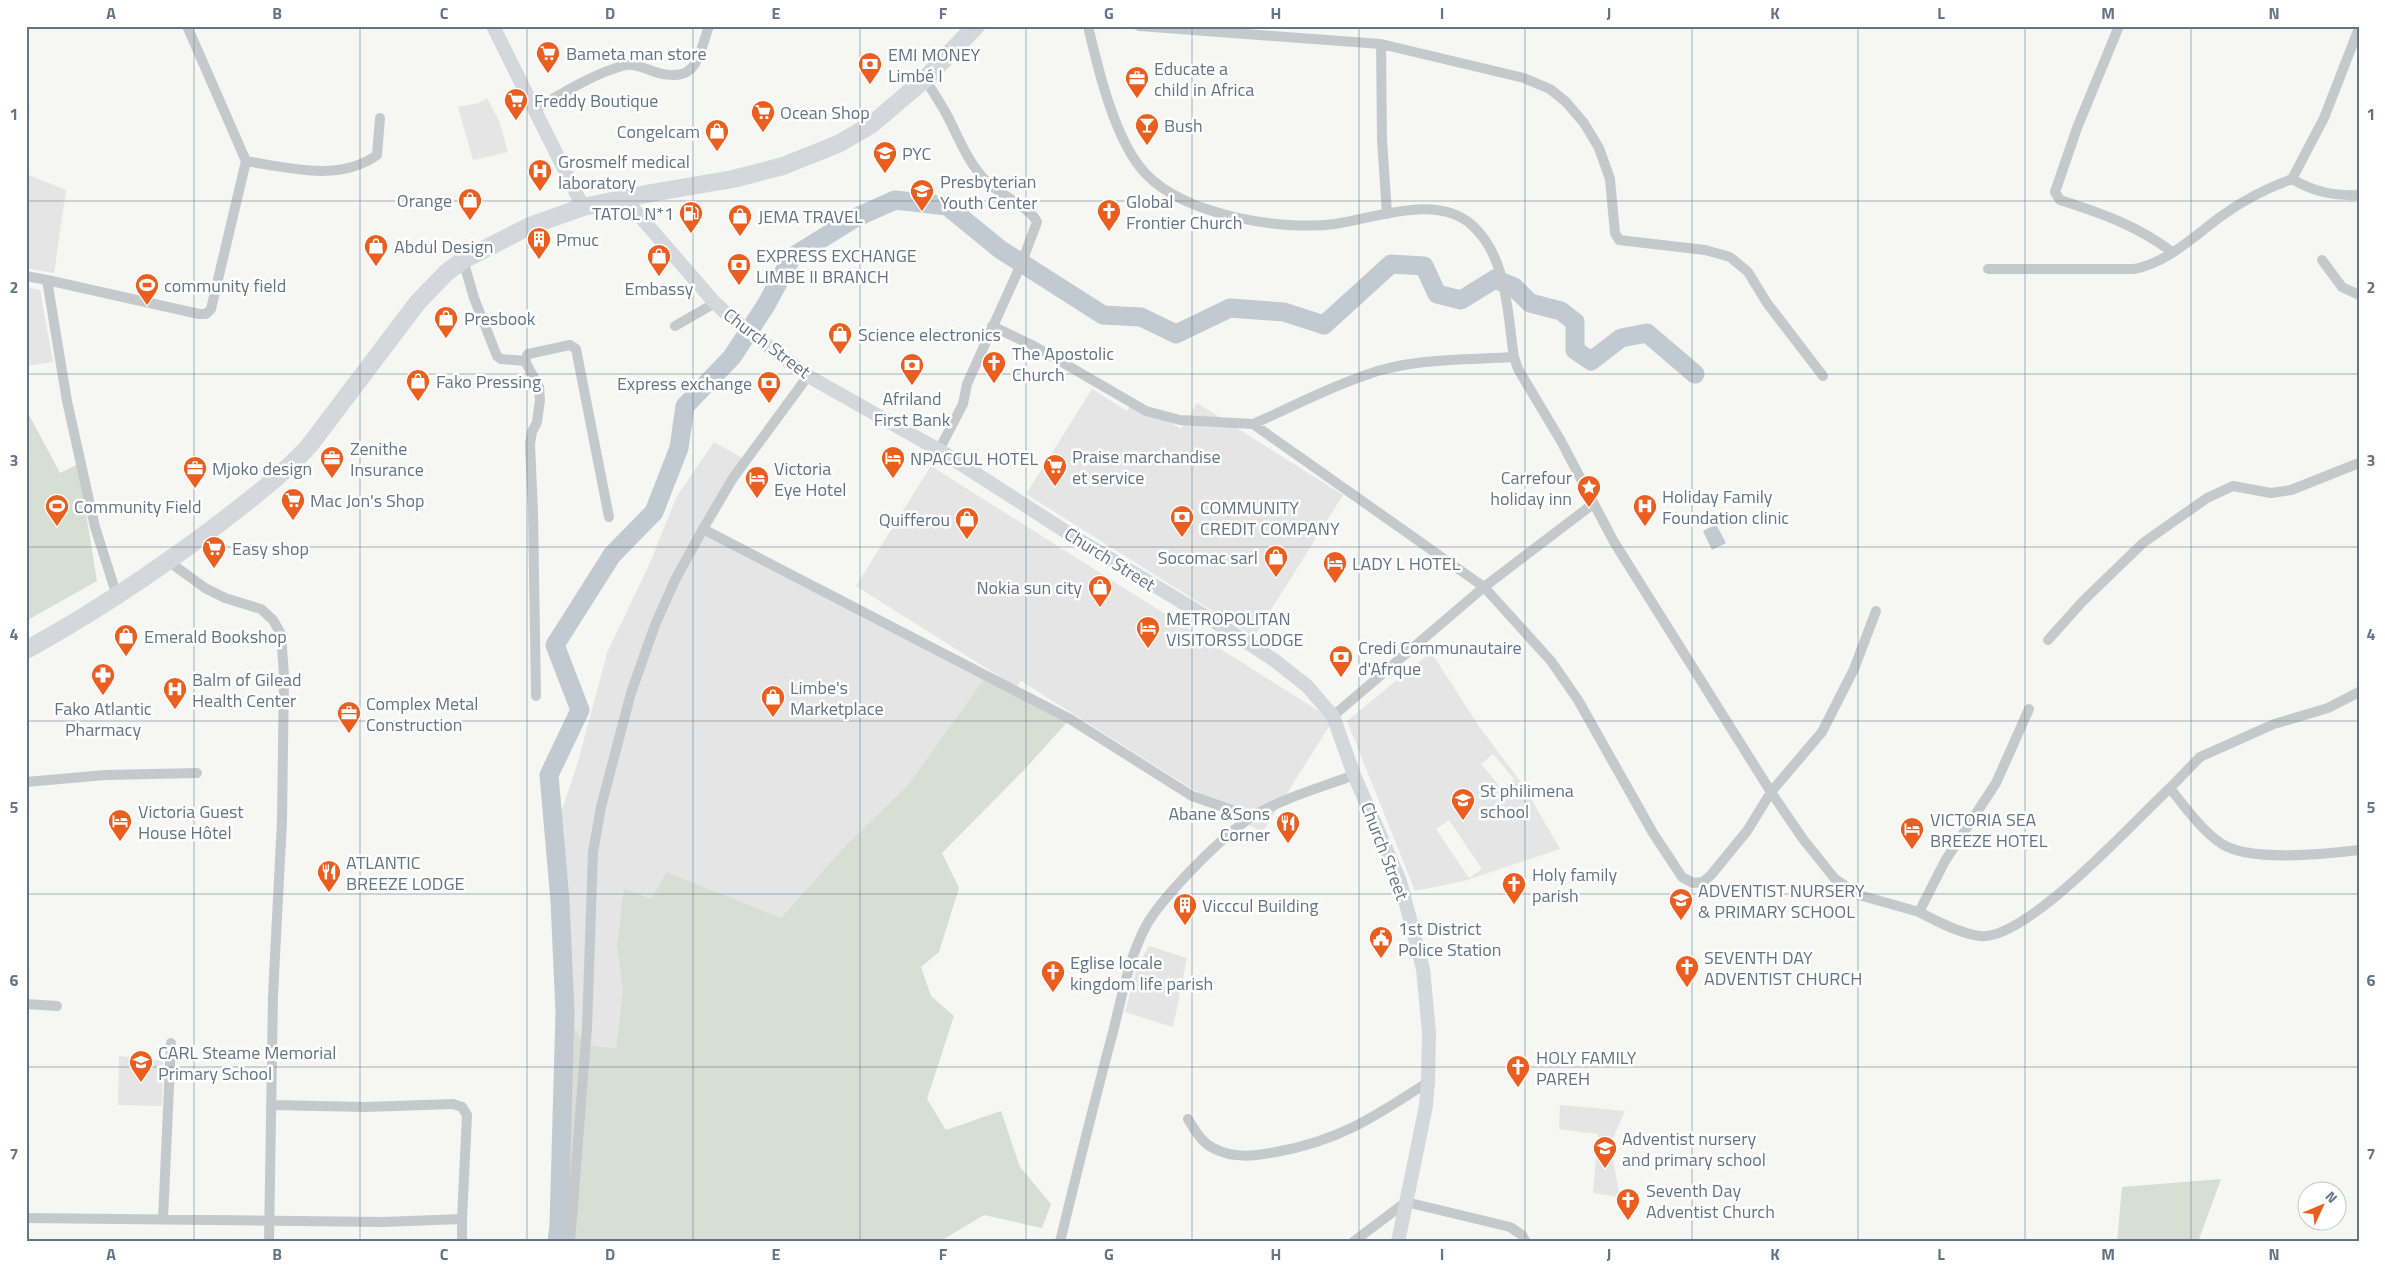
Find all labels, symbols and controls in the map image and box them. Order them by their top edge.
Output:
text: A [106,1,116,25]
text: B [272,1,282,25]
text: C [440,1,449,25]
text: D [605,1,615,25]
text: E [772,1,781,25]
text: F [939,1,948,25]
text: G [1104,1,1114,25]
text: H [1271,1,1281,25]
text: I [1440,1,1444,25]
text: J [1607,1,1611,25]
text: K [1770,1,1780,25]
text: L [1937,1,1945,25]
text: M [2101,1,2115,25]
text: N [2268,1,2280,25]
supermarket icon: Bameta man store [535,40,561,74]
place label: Bameta man store [566,40,707,67]
place label: EMI MONEY Limbé I [888,41,981,89]
bank icon: EMI MONEY Limbé I [857,51,883,85]
place label: Educate a child in Africa [1154,55,1254,103]
office icon: Educate a child in Africa [1124,65,1150,99]
supermarket icon: Freddy Boutique [503,87,529,121]
place label: Freddy Boutique [534,87,658,114]
supermarket icon: Ocean Shop [750,99,776,133]
place label: Ocean Shop [780,99,870,126]
text: 1 [10,102,18,126]
text: 1 [2367,102,2375,126]
bar icon: Bush [1134,112,1160,146]
place label: Bush [1164,112,1203,139]
place label: Congelcam [617,118,700,145]
shop icon: Congelcam [704,118,730,152]
school or university icon: PYC [872,140,898,174]
place label: PYC [902,140,932,167]
place label: Grosmelf medical laboratory [558,148,690,196]
hospital icon: Grosmelf medical laboratory [527,158,553,192]
place label: Presbyterian Youth Center [940,168,1037,216]
school or university icon: Presbyterian Youth Center [909,178,935,212]
place label: Orange [397,187,452,214]
shop icon: Orange [457,187,483,221]
place label: Global Frontier Church [1126,188,1242,236]
church icon: Global Frontier Church [1096,198,1122,232]
place label: TATOL N*1 [592,200,674,227]
fuel station icon: TATOL N*1 [678,200,704,234]
shop icon: JEMA TRAVEL [727,203,753,237]
place label: JEMA TRAVEL [758,203,863,230]
building icon: Pmuc [526,226,552,260]
place label: Pmuc [556,226,599,253]
shop icon: Abdul Design [363,233,389,267]
place label: Abdul Design [394,233,493,260]
place label: EXPRESS EXCHANGE LIMBE II BRANCH [756,242,917,290]
shop icon: Embassy [646,243,672,277]
bank icon: EXPRESS EXCHANGE LIMBE II BRANCH [726,252,752,286]
sports icon: community field [134,272,160,306]
place label: community field [164,272,286,299]
text: 2 [10,275,18,299]
place label: Embassy [625,275,694,302]
text: 2 [2367,275,2375,299]
street label: Church Street [718,301,817,385]
shop icon: Presbook [433,305,459,339]
place label: Presbook [464,305,536,332]
shop icon: Science electronics [827,321,853,355]
place label: Science electronics [858,321,1001,348]
place label: The Apostolic Church [1012,340,1114,388]
church icon: The Apostolic Church [981,350,1007,384]
bank icon: Afriland First Bank [899,352,925,386]
shop icon: Fako Pressing [405,368,431,402]
place label: Fako Pressing [436,368,541,395]
place label: Express exchange [617,370,752,397]
bank icon: Express exchange [756,370,782,404]
place label: Afriland First Bank [874,385,951,433]
place label: Zenithe Insurance [350,435,424,483]
place label: Praise marchandise et service [1072,443,1221,491]
office icon: Zenithe Insurance [319,445,345,479]
hotel icon: NPACCUL HOTEL [880,445,906,479]
place label: NPACCUL HOTEL [910,445,1039,472]
text: 3 [10,448,18,472]
text: 3 [2367,448,2375,472]
supermarket icon: Praise marchandise et service [1042,453,1068,487]
office icon: Mjoko design [182,455,208,489]
place label: Mjoko design [212,455,312,482]
place label: Victoria Eye Hotel [774,455,846,503]
place label: Carrefour holiday inn [1490,464,1572,512]
hotel icon: Victoria Eye Hotel [744,465,770,499]
place icon: Carrefour holiday inn [1576,474,1602,508]
place label: Holiday Family Foundation clinic [1662,483,1789,531]
supermarket icon: Mac Jon's Shop [280,487,306,521]
place label: Mac Jon's Shop [310,487,424,514]
sports icon: Community Field [44,493,70,527]
place label: Community Field [74,493,202,520]
hospital icon: Holiday Family Foundation clinic [1632,493,1658,527]
place label: COMMUNITY CREDIT COMPANY [1200,494,1340,542]
bank icon: COMMUNITY CREDIT COMPANY [1169,504,1195,538]
place label: Quifferou [879,506,950,533]
shop icon: Quifferou [954,506,980,540]
street label: Church Street [1059,520,1161,598]
supermarket icon: Easy shop [201,535,227,569]
place label: Easy shop [232,535,309,562]
place label: Socomac sarl [1158,544,1258,571]
shop icon: Socomac sarl [1263,544,1289,578]
hotel icon: LADY L HOTEL [1322,550,1348,584]
place label: LADY L HOTEL [1352,550,1461,577]
place label: Nokia sun city [977,574,1082,601]
shop icon: Nokia sun city [1087,574,1113,608]
place label: METROPOLITAN VISITORSS LODGE [1166,605,1303,653]
hotel icon: METROPOLITAN VISITORSS LODGE [1135,615,1161,649]
text: 4 [10,622,19,646]
text: 4 [2367,622,2376,646]
shop icon: Emerald Bookshop [113,623,139,657]
place label: Emerald Bookshop [144,623,287,650]
place label: Credi Communautaire d'Afrque [1358,634,1522,682]
bank icon: Credi Communautaire d'Afrque [1328,644,1354,678]
pharmacy icon: Fako Atlantic Pharmacy [90,662,116,696]
place label: Balm of Gilead Health Center [192,666,302,714]
place label: Limbe's Marketplace [790,674,884,722]
hospital icon: Balm of Gilead Health Center [162,676,188,710]
shop icon: Limbe's Marketplace [760,684,786,718]
place label: Complex Metal Construction [366,690,478,738]
place label: Fako Atlantic Pharmacy [54,695,152,743]
office icon: Complex Metal Construction [336,700,362,734]
place label: St philimena school [1480,777,1574,825]
school or university icon: St philimena school [1450,787,1476,821]
text: 5 [10,795,19,819]
text: 5 [2367,795,2376,819]
place label: Victoria Guest House Hôtel [138,798,244,846]
street label: Church Street [1354,798,1416,905]
place label: Abane &Sons Corner [1168,800,1270,848]
place label: VICTORIA SEA BREEZE HOTEL [1930,806,2048,854]
hotel icon: Victoria Guest House Hôtel [107,808,133,842]
restaurant icon: Abane &Sons Corner [1275,810,1301,844]
hotel icon: VICTORIA SEA BREEZE HOTEL [1899,816,1925,850]
place label: ATLANTIC BREEZE LODGE [346,849,464,897]
restaurant icon: ATLANTIC BREEZE LODGE [316,859,342,893]
place label: Holy family parish [1532,861,1617,909]
church icon: Holy family parish [1501,871,1527,905]
place label: ADVENTIST NURSERY & PRIMARY SCHOOL [1698,877,1865,925]
school or university icon: ADVENTIST NURSERY & PRIMARY SCHOOL [1668,887,1694,921]
building icon: Vicccul Building [1172,892,1198,926]
place label: Vicccul Building [1202,892,1319,919]
place label: 1st District Police Station [1398,915,1501,963]
public building icon: 1st District Police Station [1368,925,1394,959]
place label: SEVENTH DAY ADVENTIST CHURCH [1704,944,1862,992]
place label: Eglise locale kingdom life parish [1070,949,1213,997]
church icon: SEVENTH DAY ADVENTIST CHURCH [1674,954,1700,988]
church icon: Eglise locale kingdom life parish [1040,959,1066,993]
text: 6 [10,968,19,992]
text: 6 [2367,968,2376,992]
place label: CARL Steame Memorial Primary School [158,1039,336,1087]
place label: HOLY FAMILY PAREH [1536,1044,1637,1092]
school or university icon: CARL Steame Memorial Primary School [128,1049,154,1083]
church icon: HOLY FAMILY PAREH [1505,1054,1531,1088]
place label: Adventist nursery and primary school [1622,1125,1766,1173]
school or university icon: Adventist nursery and primary school [1592,1135,1618,1169]
text: 7 [10,1142,18,1166]
text: 7 [2367,1142,2375,1166]
place label: Seventh Day Adventist Church [1646,1177,1775,1225]
north arrow [2298,1180,2348,1230]
text: N [2321,1186,2343,1207]
church icon: Seventh Day Adventist Church [1615,1187,1641,1221]
text: A [106,1242,116,1266]
text: B [272,1242,282,1266]
text: C [440,1242,449,1266]
text: D [605,1242,615,1266]
text: E [772,1242,781,1266]
text: F [939,1242,948,1266]
text: G [1104,1242,1114,1266]
text: H [1271,1242,1281,1266]
text: I [1440,1242,1444,1266]
text: J [1607,1242,1611,1266]
text: K [1770,1242,1780,1266]
text: L [1937,1242,1945,1266]
text: M [2101,1242,2115,1266]
text: N [2268,1242,2280,1266]

